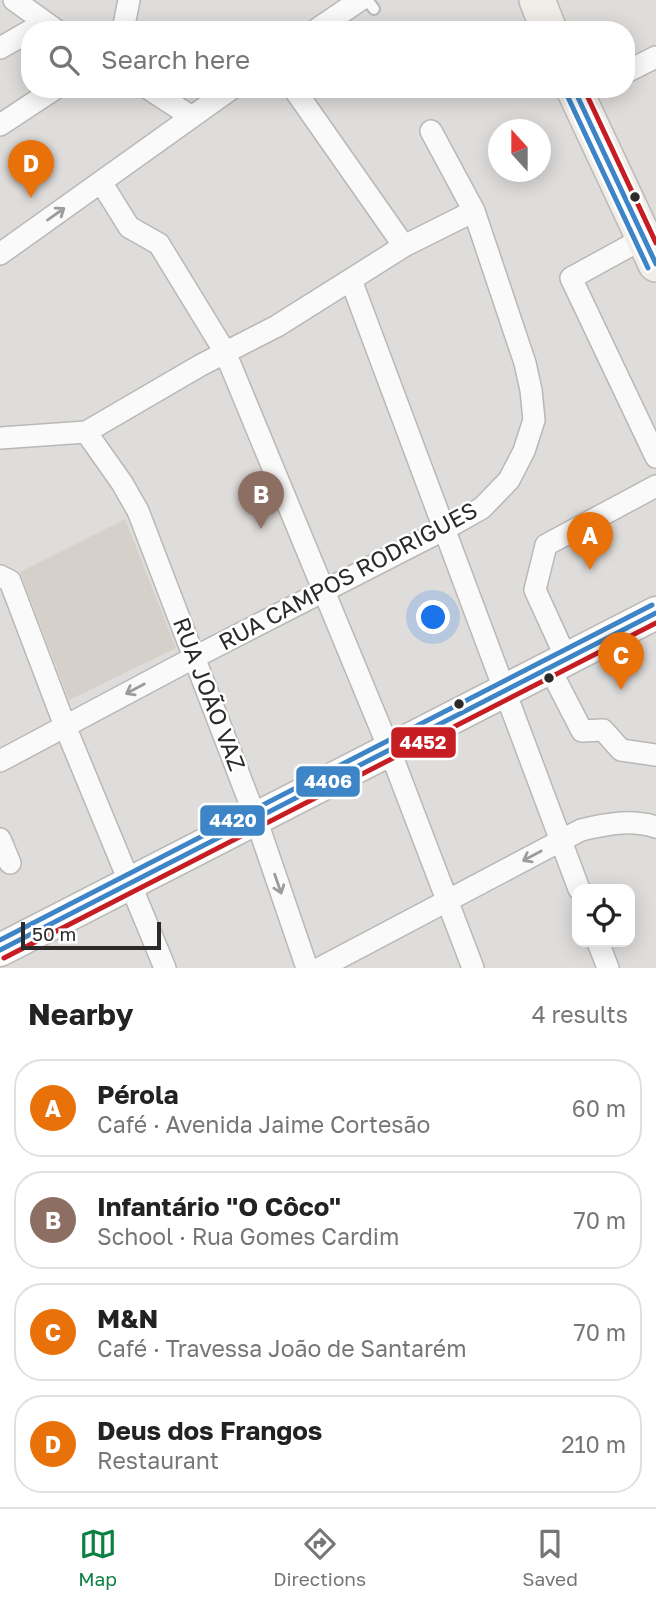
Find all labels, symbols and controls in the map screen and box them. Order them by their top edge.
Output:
search box [21,21,635,98]
icon: search [45,41,83,79]
text: Search here [101,44,250,75]
north arrow [488,119,551,182]
pin: D [8,140,54,198]
unlabelled marker [628,190,642,204]
one-way arrow [46,207,65,221]
pin: B [238,471,284,529]
street label: RUA CAMPOS RODRIGUES [213,495,482,655]
pin: A [567,512,613,570]
your location [416,600,450,634]
street label: RUA JOÃO VAZ [168,613,252,774]
pin: C [598,632,644,690]
unlabelled marker [542,671,556,685]
one-way arrow [125,682,145,696]
unlabelled marker [452,697,466,711]
line badge: 4452 [390,726,457,759]
text: 4452 [400,730,446,753]
line badge: 4406 [295,765,361,798]
text: 4406 [304,769,352,792]
line badge: 4420 [199,804,266,837]
text: 4420 [209,808,257,831]
one-way arrow [522,849,543,863]
one-way arrow [273,872,285,894]
map controls [572,884,635,947]
button: locate [572,884,635,947]
scale bar [21,919,161,951]
text: 50 m [32,922,76,945]
text: Nearby [28,996,133,1032]
text: 4 results [532,1000,628,1028]
text: Pérola [97,1079,179,1110]
text: A [45,1094,61,1122]
text: 60 m [572,1094,626,1122]
text: Café · Avenida Jaime Cortesão [97,1110,430,1138]
text: Infantário "O Côco" [97,1191,341,1222]
text: B [45,1206,61,1234]
text: 70 m [573,1206,626,1234]
text: School · Rua Gomes Cardim [97,1222,399,1250]
text: M&N [97,1303,158,1334]
text: C [45,1318,61,1346]
text: 70 m [573,1318,626,1346]
text: Café · Travessa João de Santarém [97,1334,467,1362]
text: Deus dos Frangos [97,1415,322,1446]
text: D [45,1430,61,1458]
text: 210 m [561,1430,626,1458]
text: Restaurant [97,1446,219,1474]
tab: Map [78,1525,117,1590]
tab: Directions [273,1525,366,1590]
tab: Saved [522,1525,578,1590]

